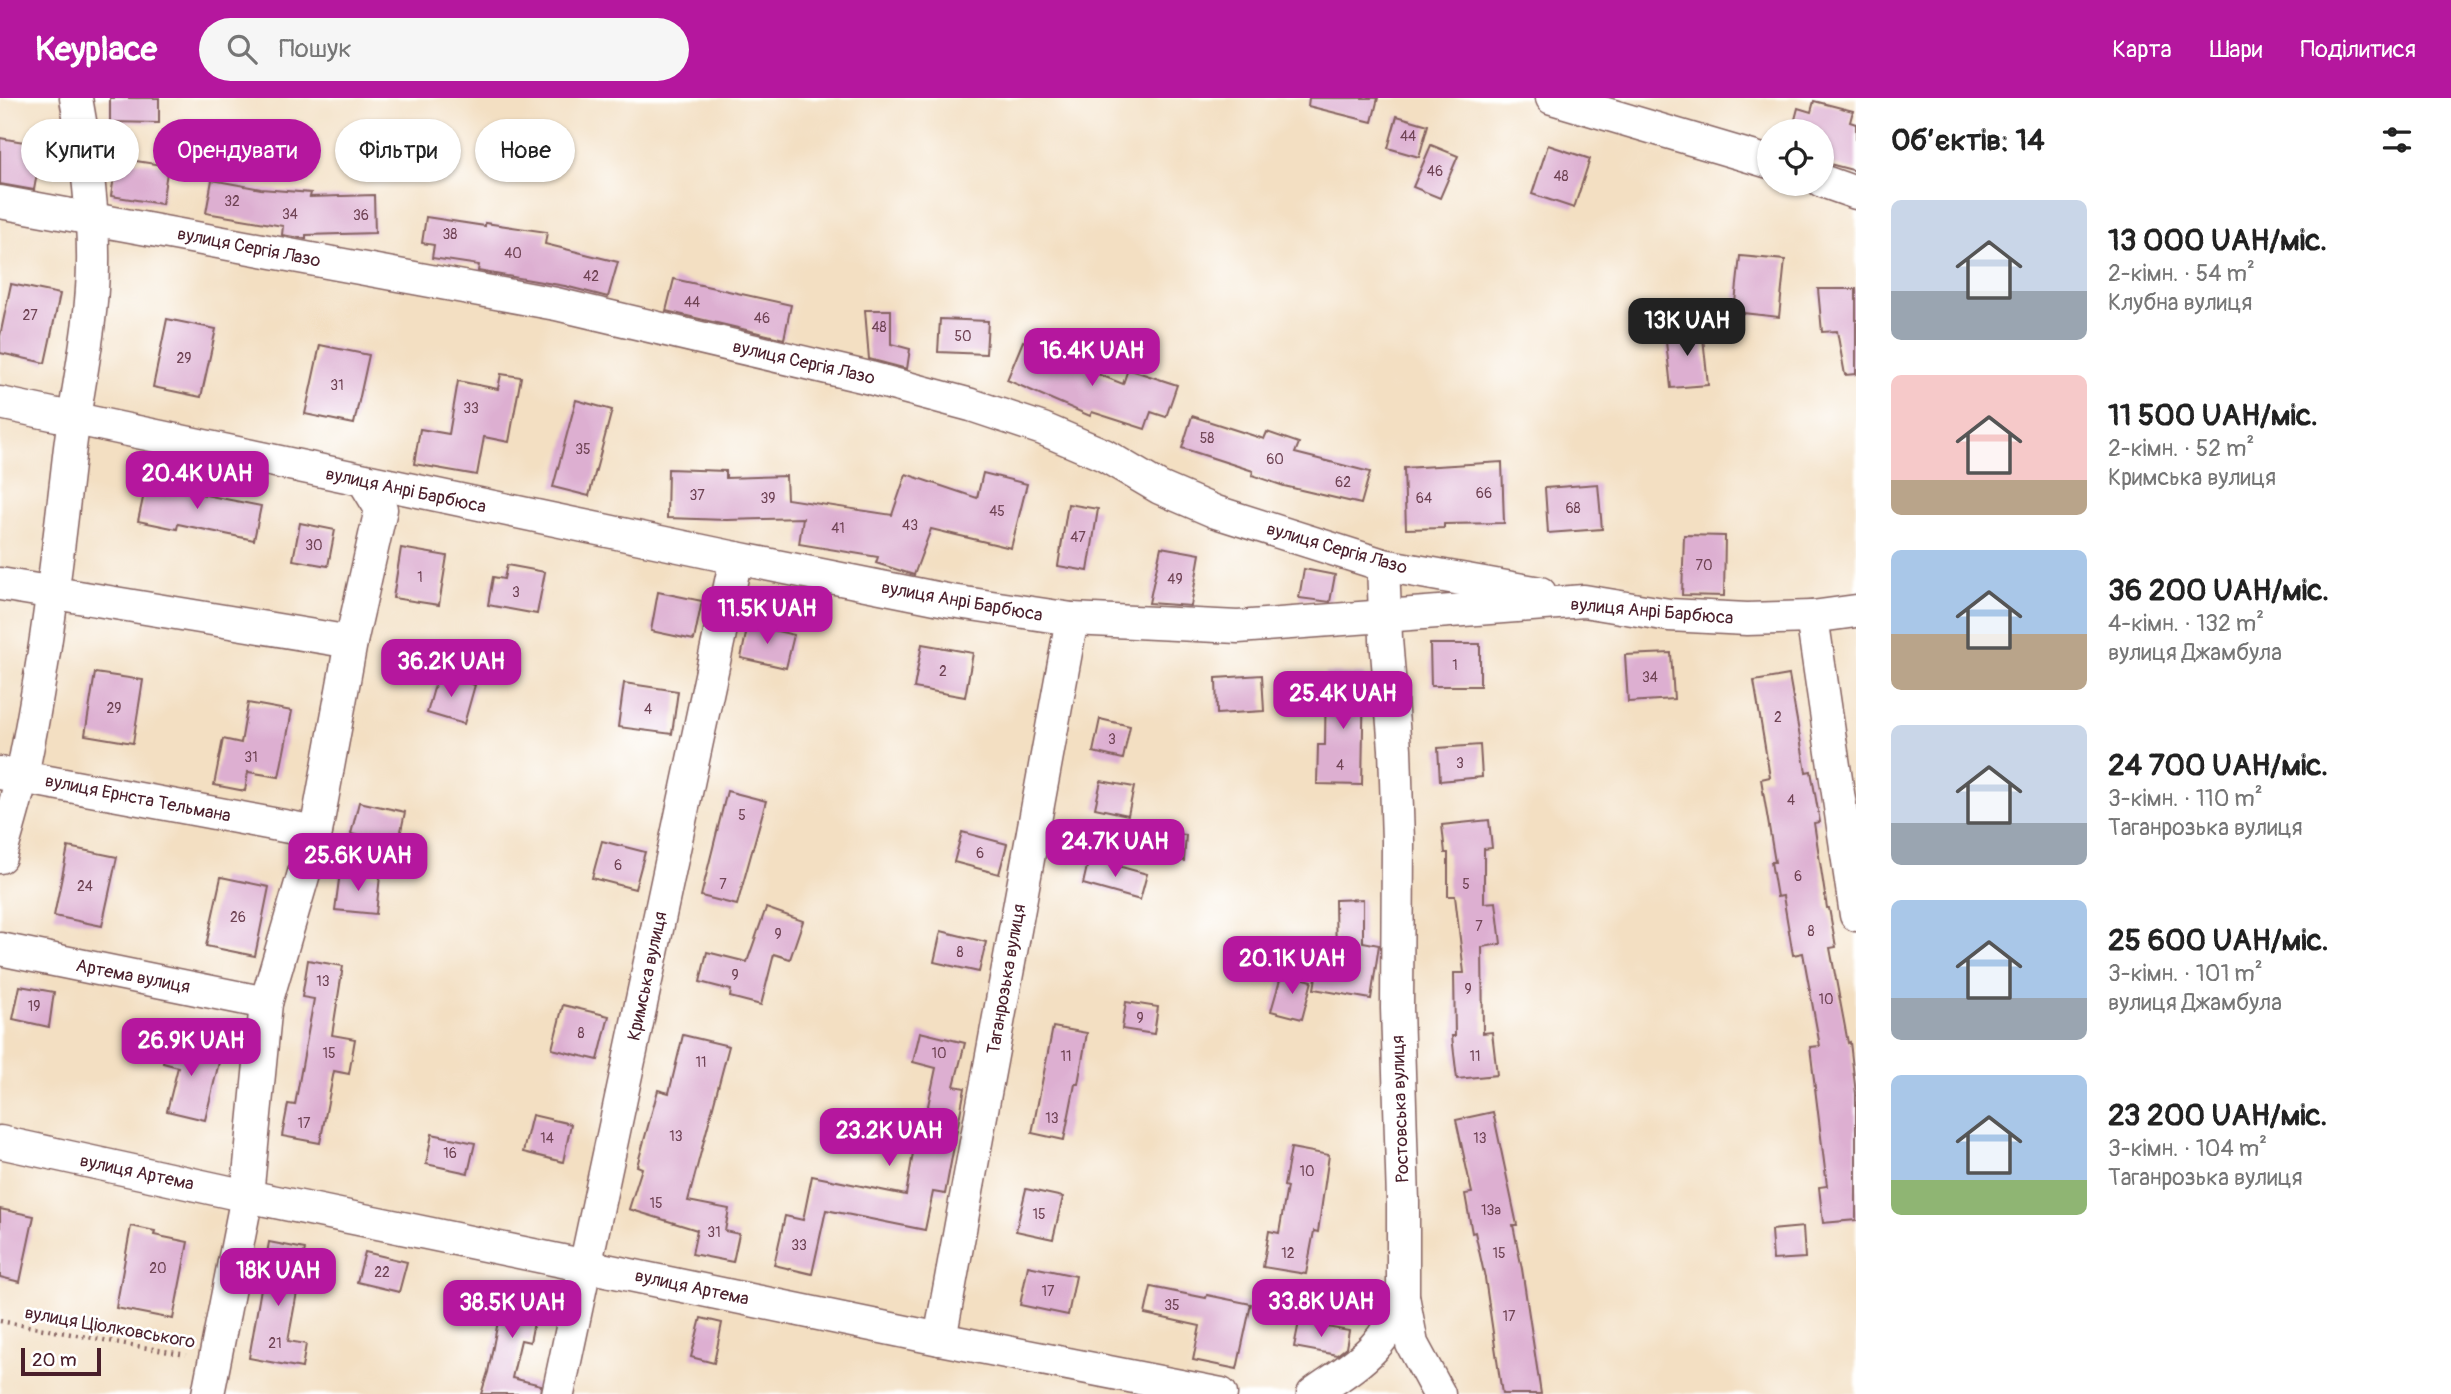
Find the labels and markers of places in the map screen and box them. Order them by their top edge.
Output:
pin: 13K UAH [1622,299,1752,358]
pin: 16.4K UAH [1012,328,1172,388]
pin: 20.4K UAH [117,452,277,511]
pin: 11.5K UAH [687,587,847,646]
pin: 36.2K UAH [371,640,531,699]
pin: 25.4K UAH [1263,672,1423,731]
pin: 24.7K UAH [1035,820,1195,879]
pin: 25.6K UAH [278,834,438,893]
pin: 20.1K UAH [1212,936,1372,996]
pin: 26.9K UAH [111,1018,271,1078]
pin: 23.2K UAH [809,1108,969,1168]
pin: 18K UAH [213,1248,343,1308]
pin: 38.5K UAH [432,1280,592,1340]
pin: 33.8K UAH [1241,1280,1401,1339]

